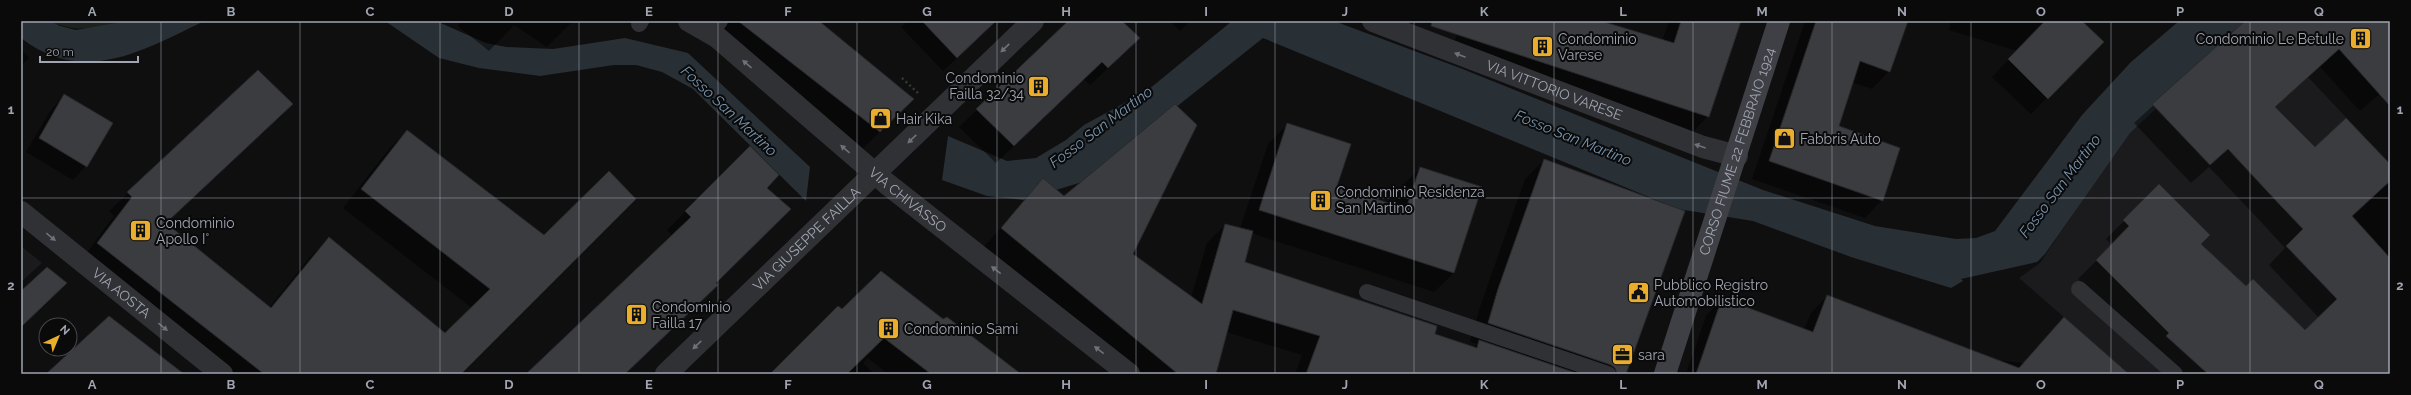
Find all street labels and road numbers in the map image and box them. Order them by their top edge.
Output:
street label: CORSO FIUME 22 FEBBRAIO 1924 [1696,45,1778,257]
street label: VIA VITTORIO VARESE [1484,57,1625,123]
street label: VIA CHIVASSO [866,164,950,235]
street label: VIA GIUSEPPE FAILLA [750,183,864,294]
street label: VIA AOSTA [89,265,154,322]

